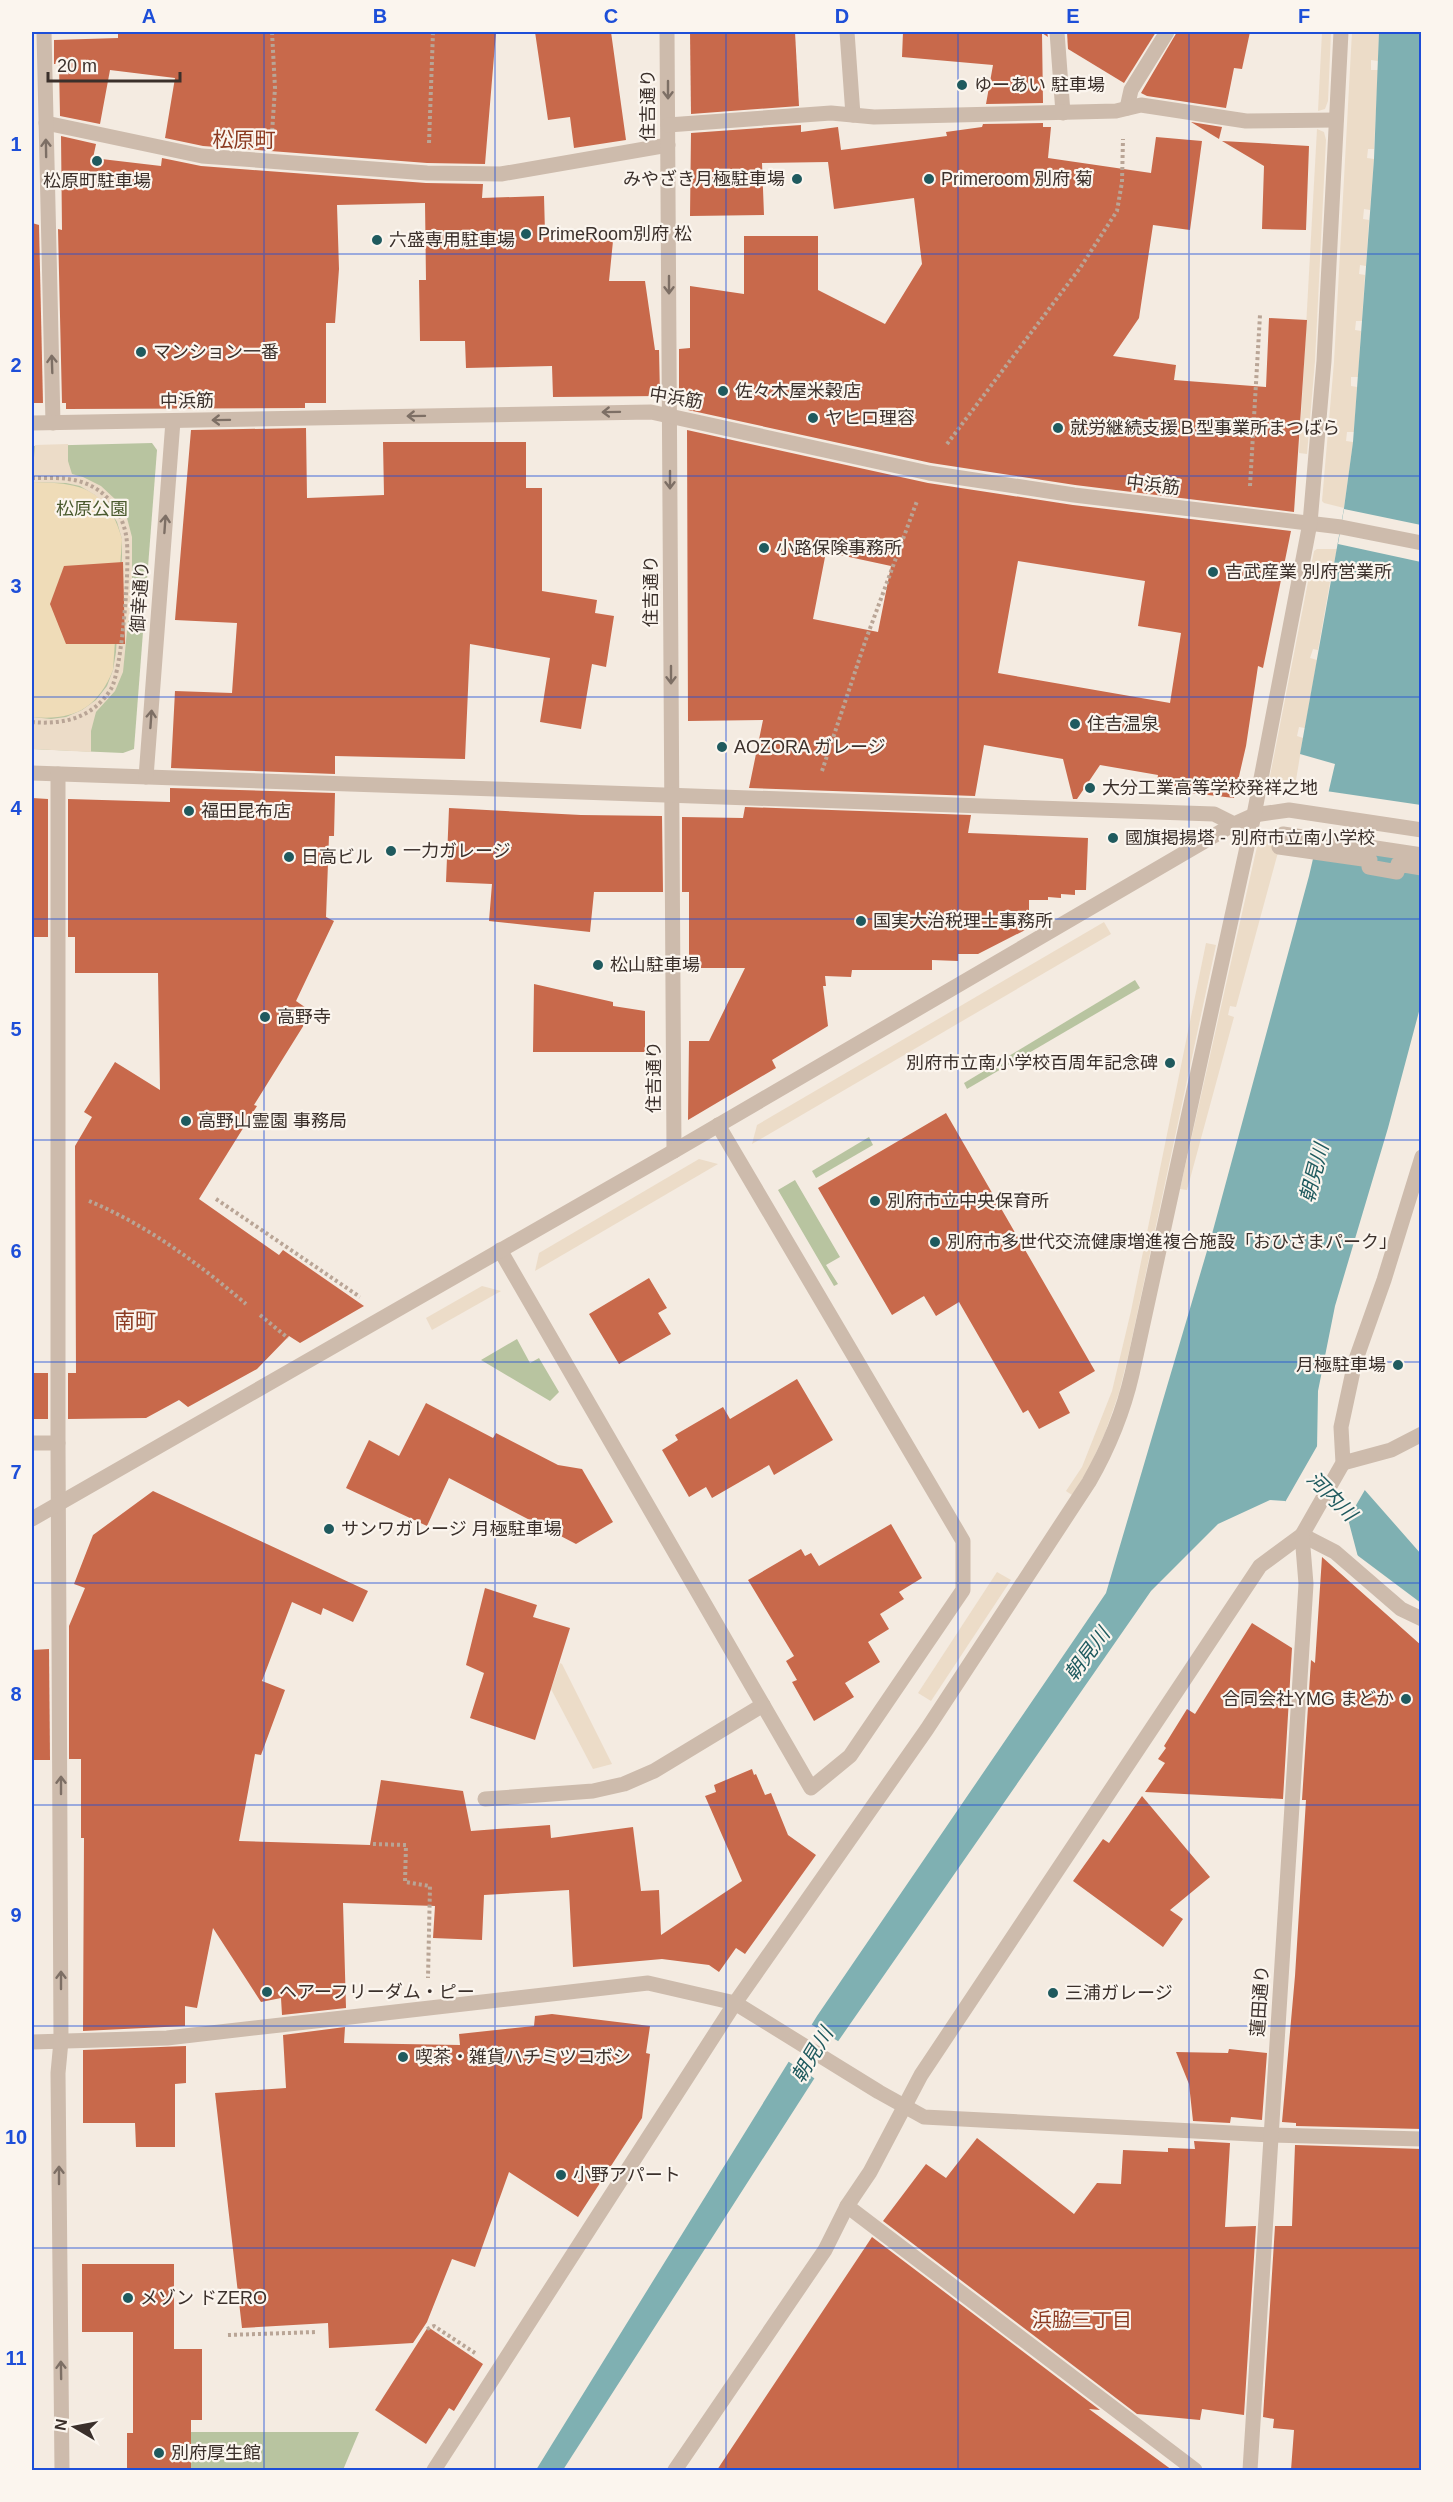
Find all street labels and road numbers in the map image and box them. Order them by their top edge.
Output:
street label: 住吉通り [638,69,658,141]
street label: 中浜筋 [648,384,704,412]
street label: 中浜筋 [160,391,214,411]
street label: 中浜筋 [1125,472,1181,498]
street label: 住吉通り [641,555,661,627]
street label: 御幸通り [128,560,152,634]
street label: 住吉通り [644,1041,664,1113]
street label: 蓮田通り [1248,1964,1272,2038]

